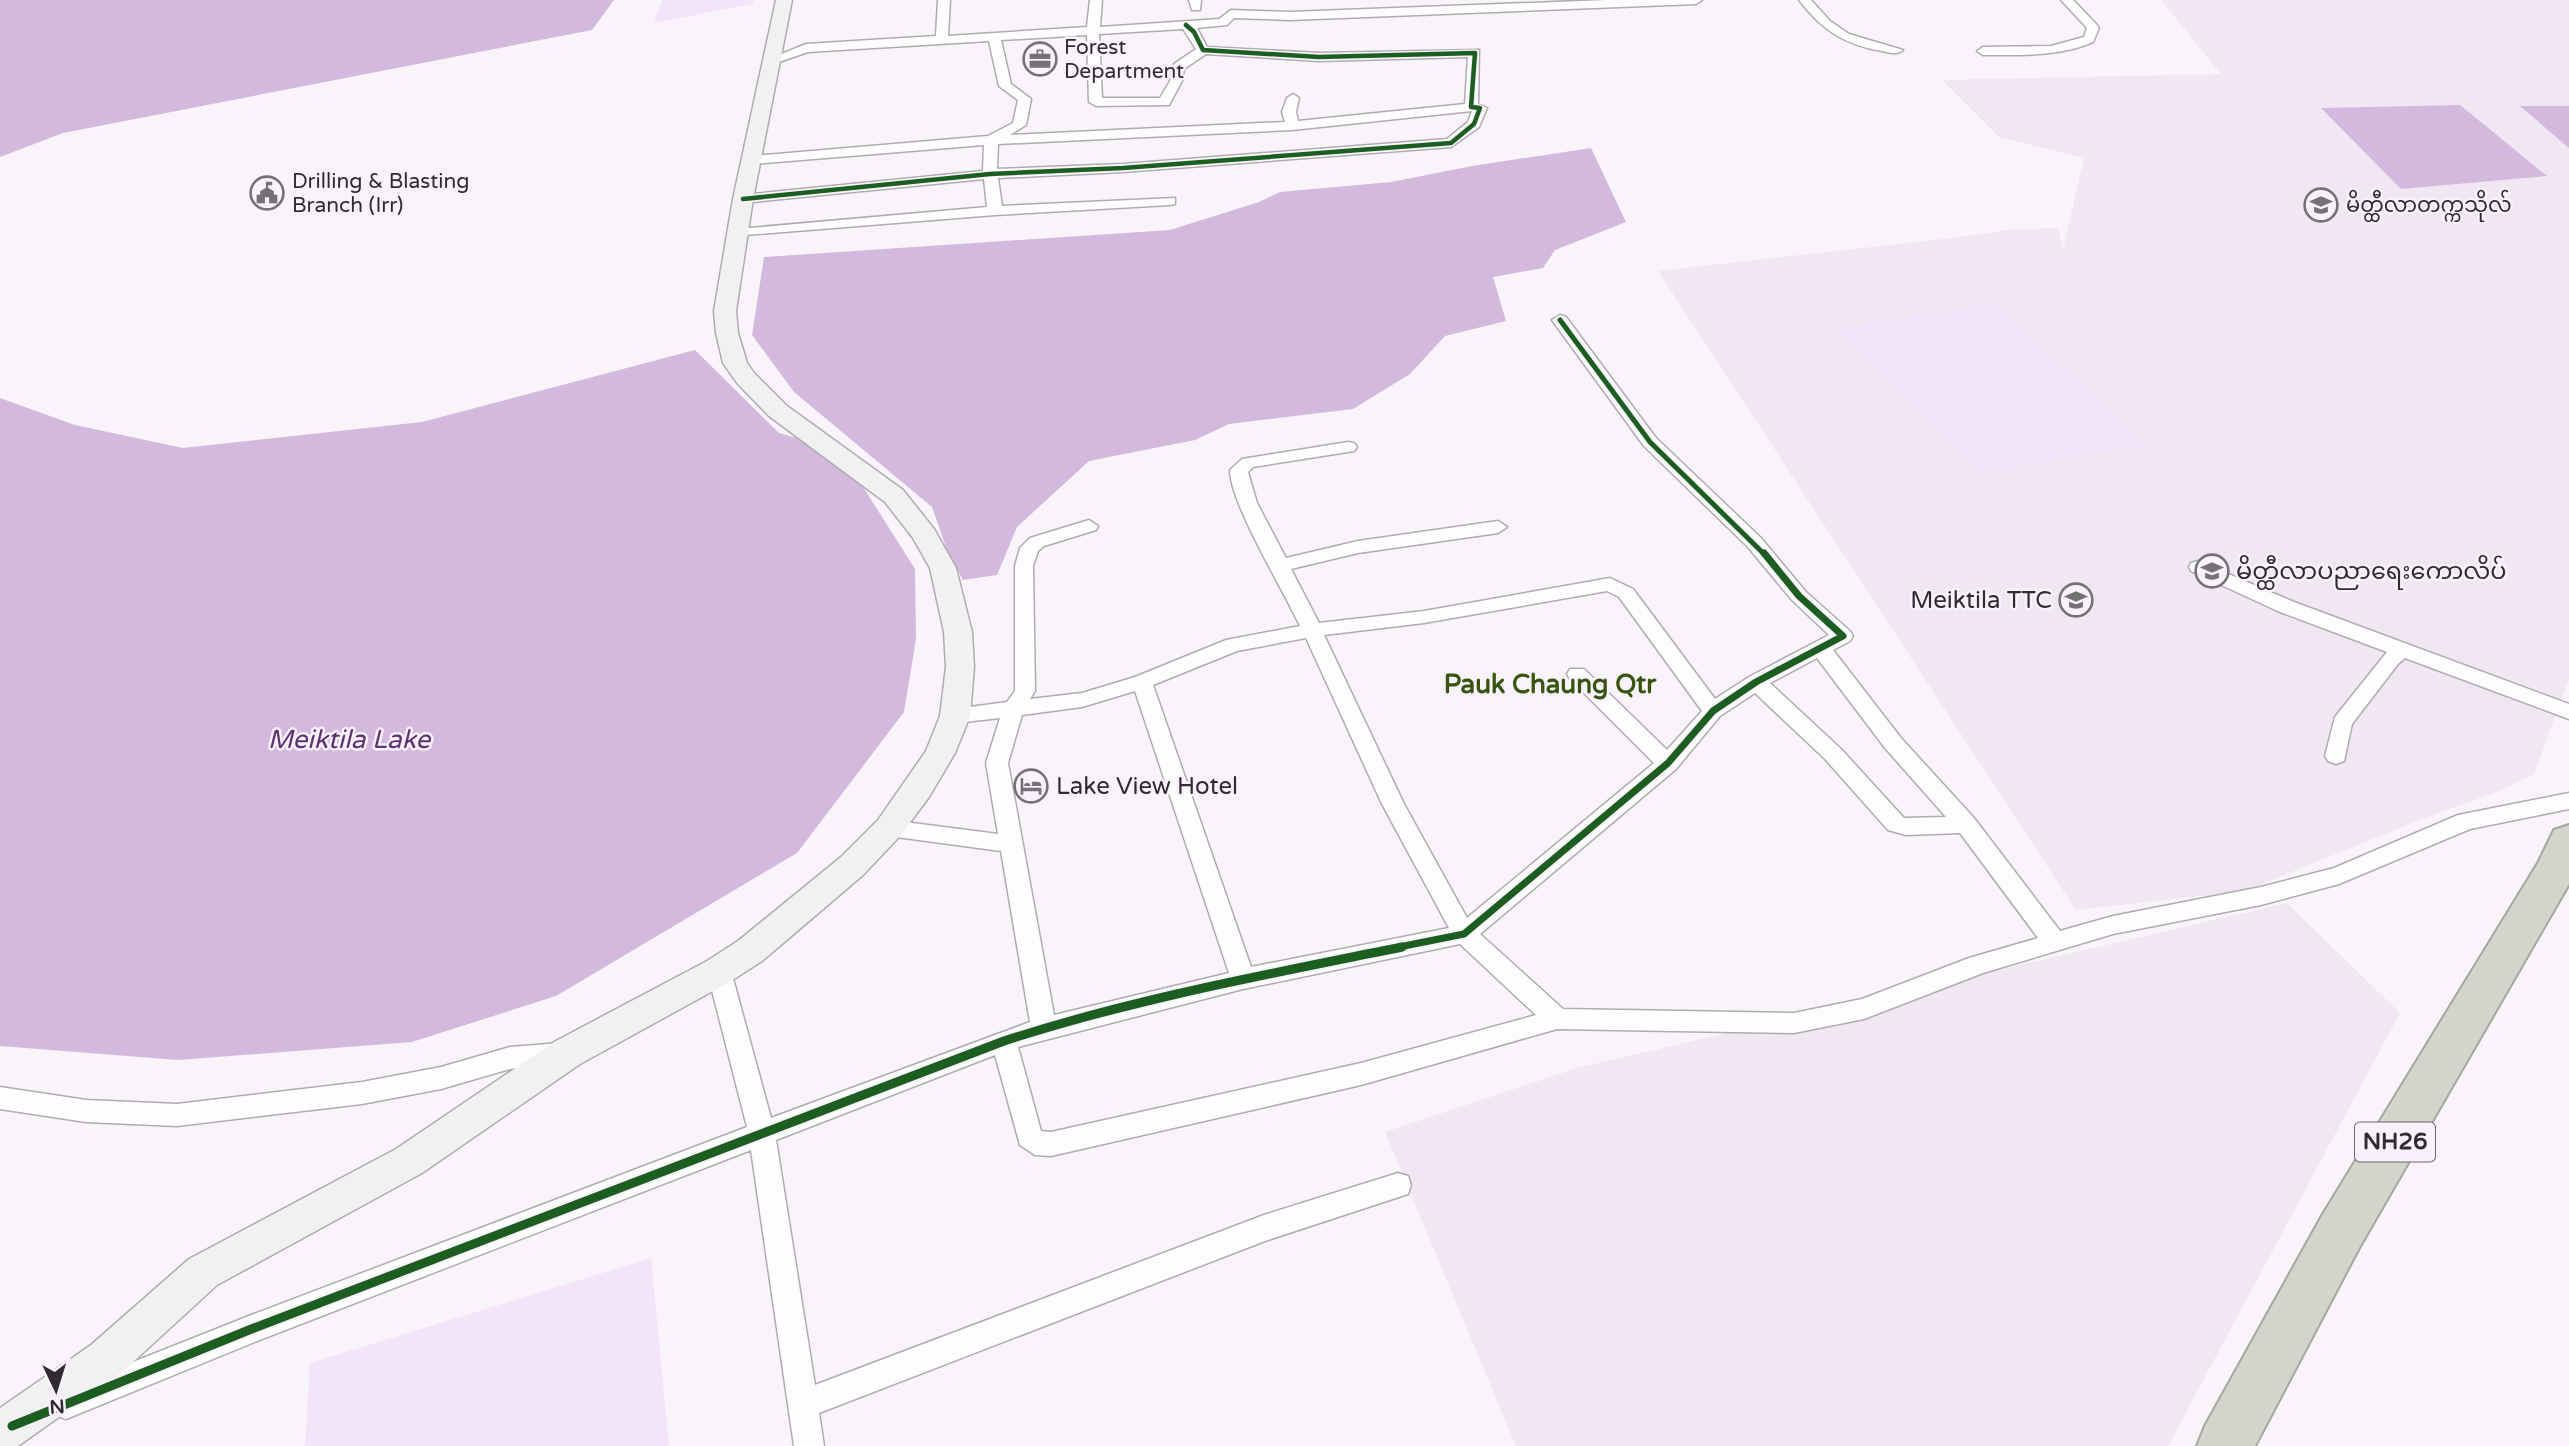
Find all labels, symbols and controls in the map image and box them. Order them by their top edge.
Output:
place label: Forest Department [1064,35,1184,84]
office icon: Forest Department [1021,40,1059,78]
place label: Drilling & Blasting Branch (Irr) [292,169,470,218]
public building icon: Drilling & Blasting Branch (Irr) [248,174,286,212]
school or university icon: မိတ္ထီလာတက္ကသိုလ် [2302,186,2340,224]
place label: မိတ္ထီလာတက္ကသိုလ် [2346,189,2512,222]
school or university icon: မိတ္ထီလာပညာရေးကောလိပ် [2193,552,2231,590]
place label: မိတ္ထီလာပညာရေးကောလိပ် [2236,555,2507,590]
school or university icon: Meiktila TTC [2057,581,2095,619]
place label: Meiktila TTC [1910,586,2052,615]
district label: Pauk Chaung Qtr [1444,669,1657,700]
water label: Meiktila Lake [268,724,432,755]
hotel icon: Lake View Hotel [1012,767,1050,805]
place label: Lake View Hotel [1056,772,1238,801]
road number: NH26 [2355,1122,2435,1162]
north arrow [21,1355,91,1425]
text: N [49,1394,65,1417]

